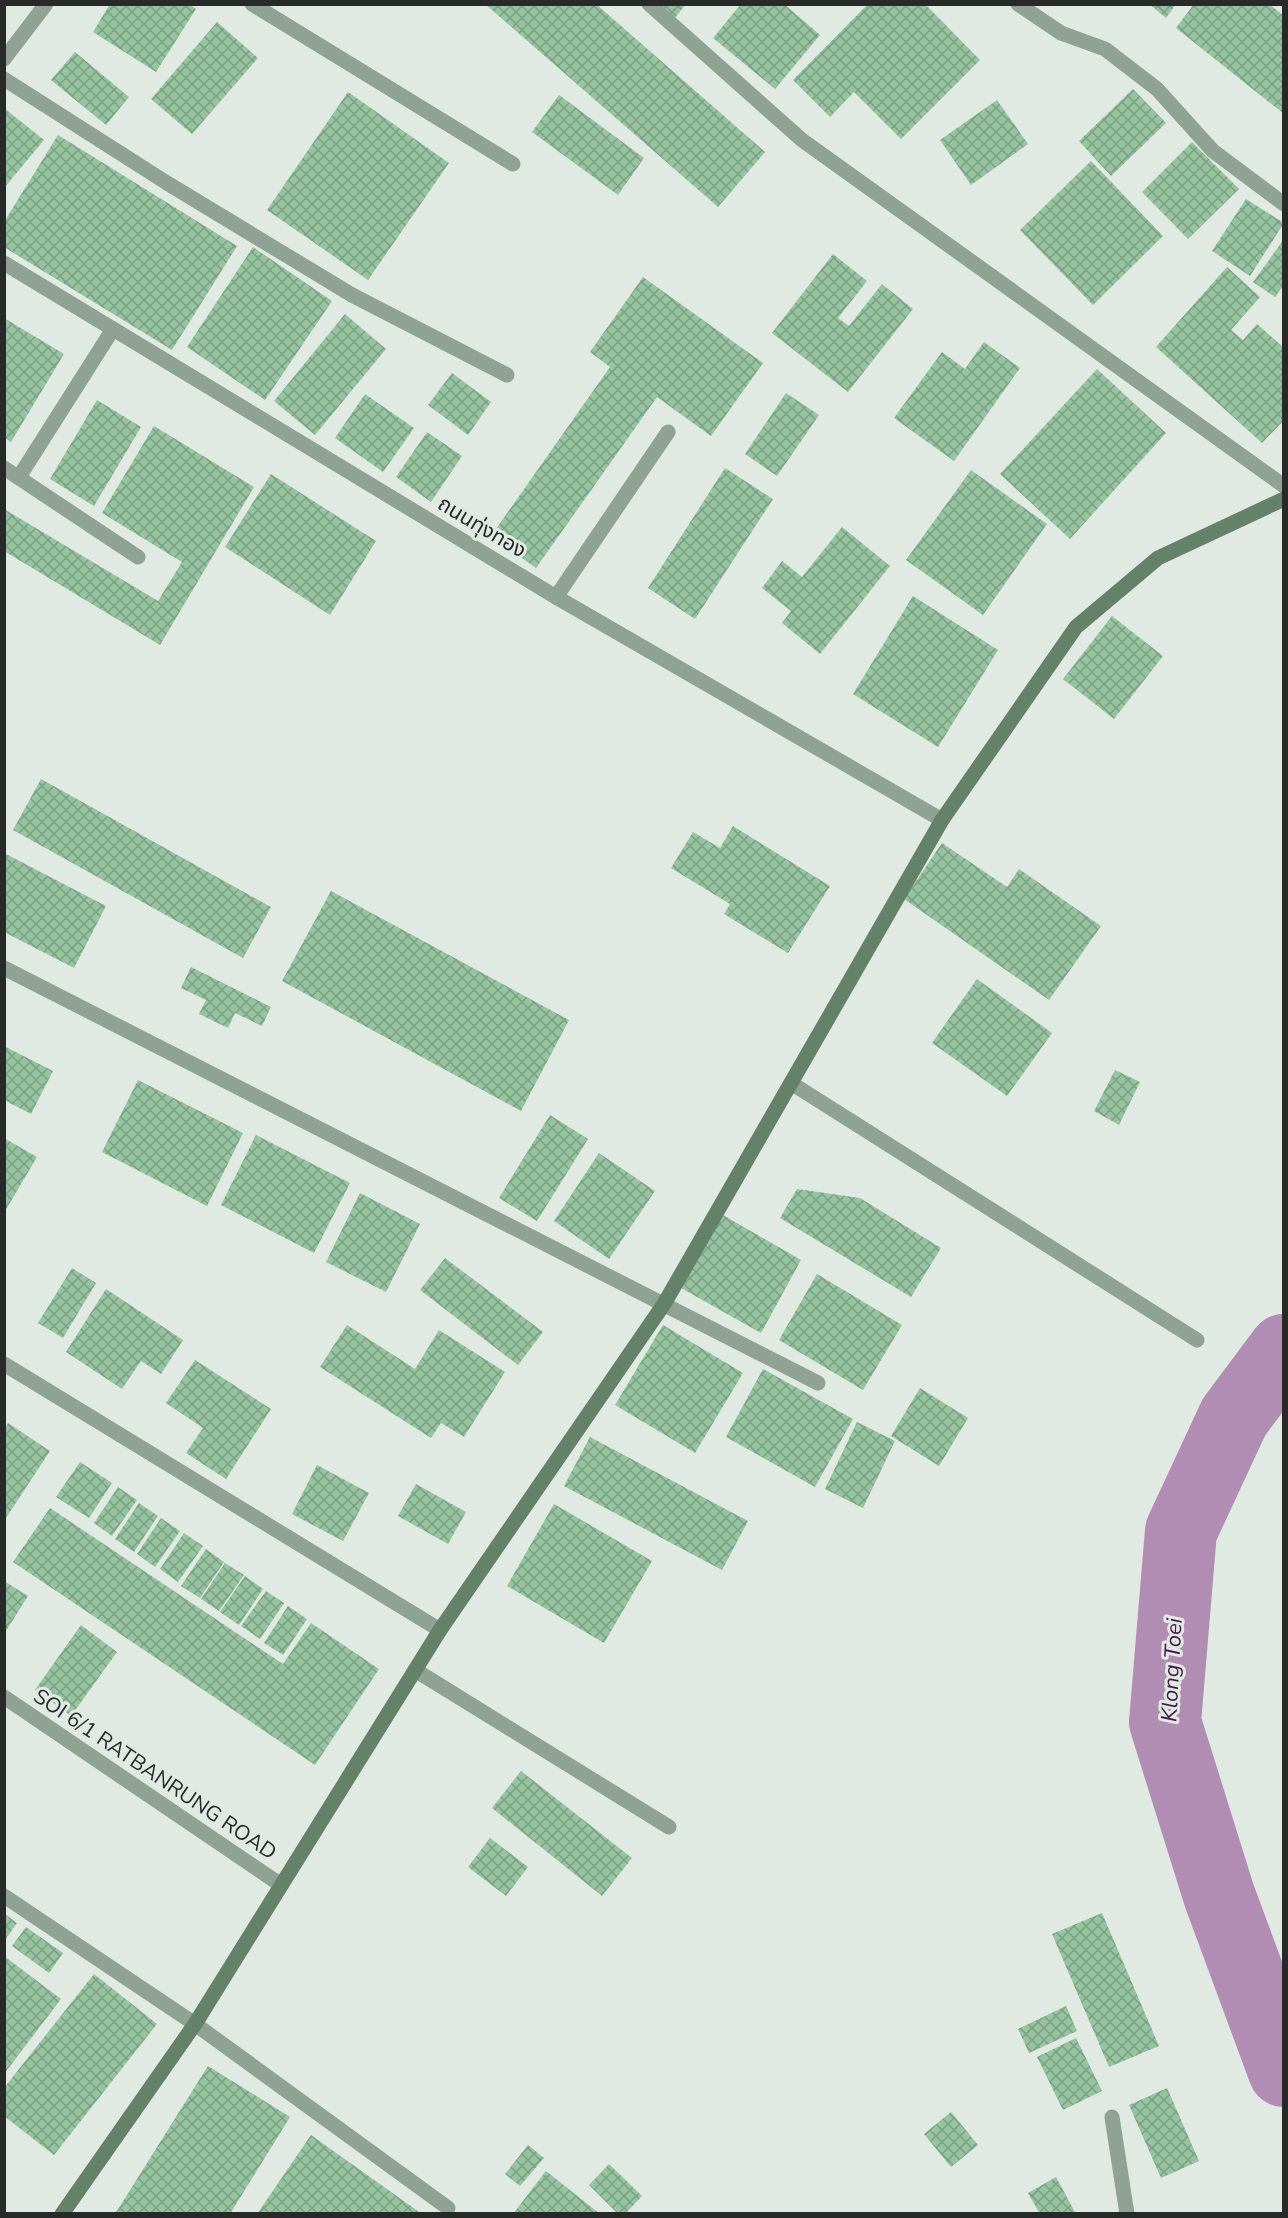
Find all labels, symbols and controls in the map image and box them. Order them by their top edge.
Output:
street label: ถนนทุ่งทอง [433,490,531,564]
water label: Klong Toei [1154,1616,1190,1723]
street label: SOI 6/1 RATBANRUNG ROAD [28,1682,282,1866]

